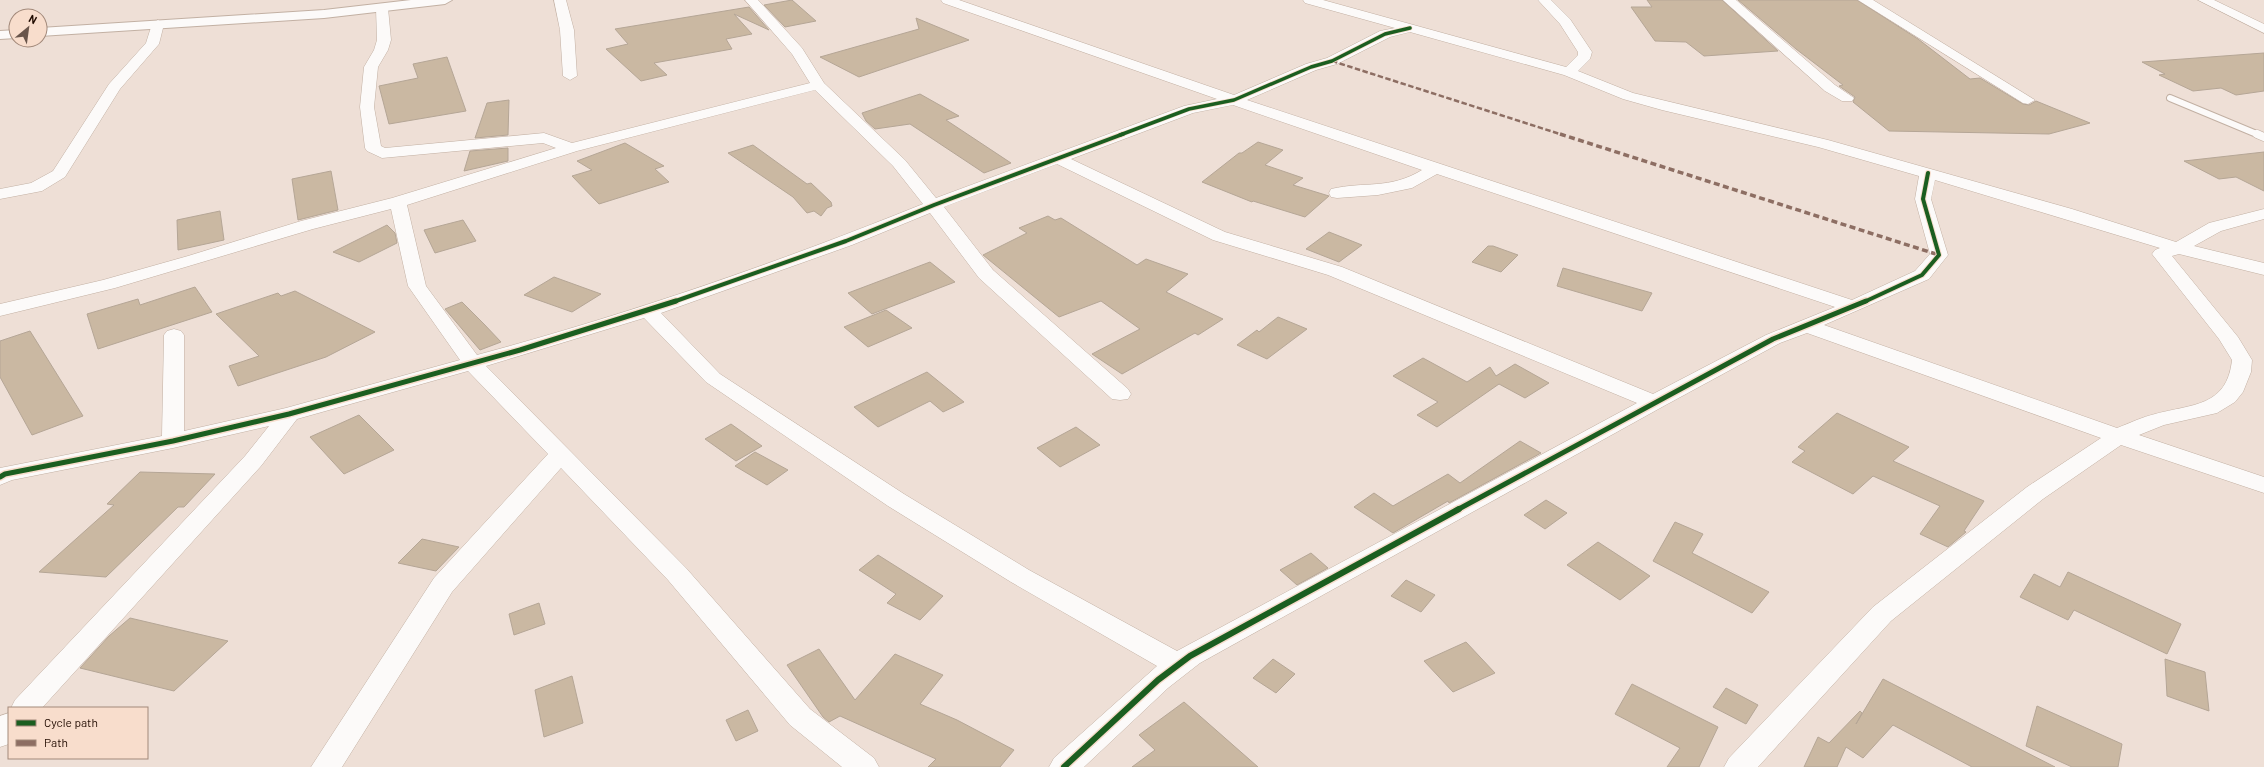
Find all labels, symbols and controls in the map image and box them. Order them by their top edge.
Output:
north arrow [8,8,48,48]
text: N [27,11,39,26]
legend [8,707,148,759]
text: Cycle path [44,715,98,729]
text: Path [44,735,68,749]

